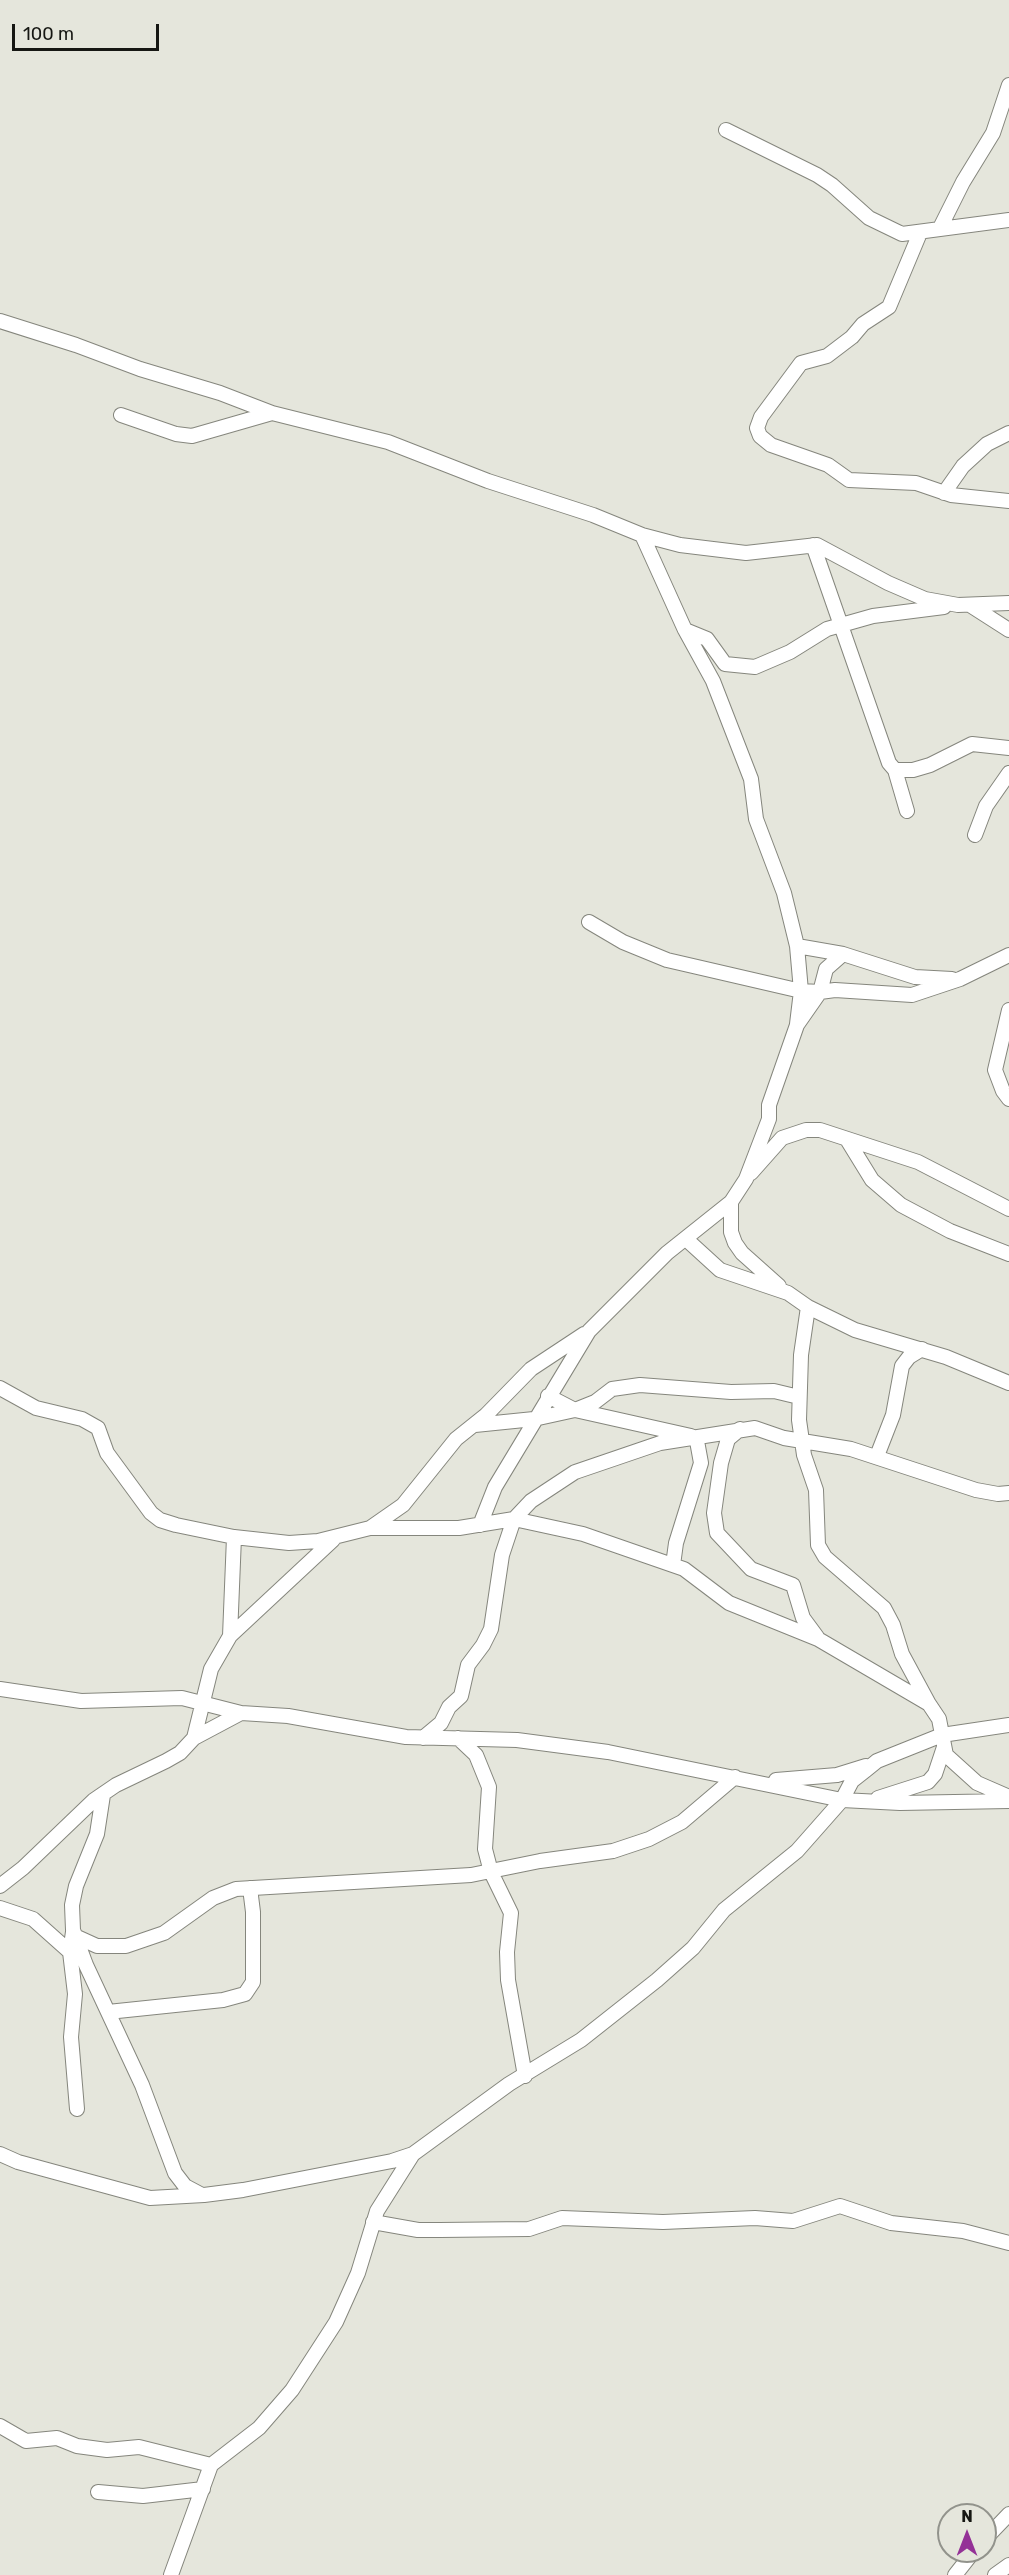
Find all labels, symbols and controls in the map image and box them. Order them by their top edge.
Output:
scale bar [15,12,162,50]
text: 100 m [23,23,74,45]
north arrow [937,2503,997,2563]
text: N [961,2507,973,2526]

